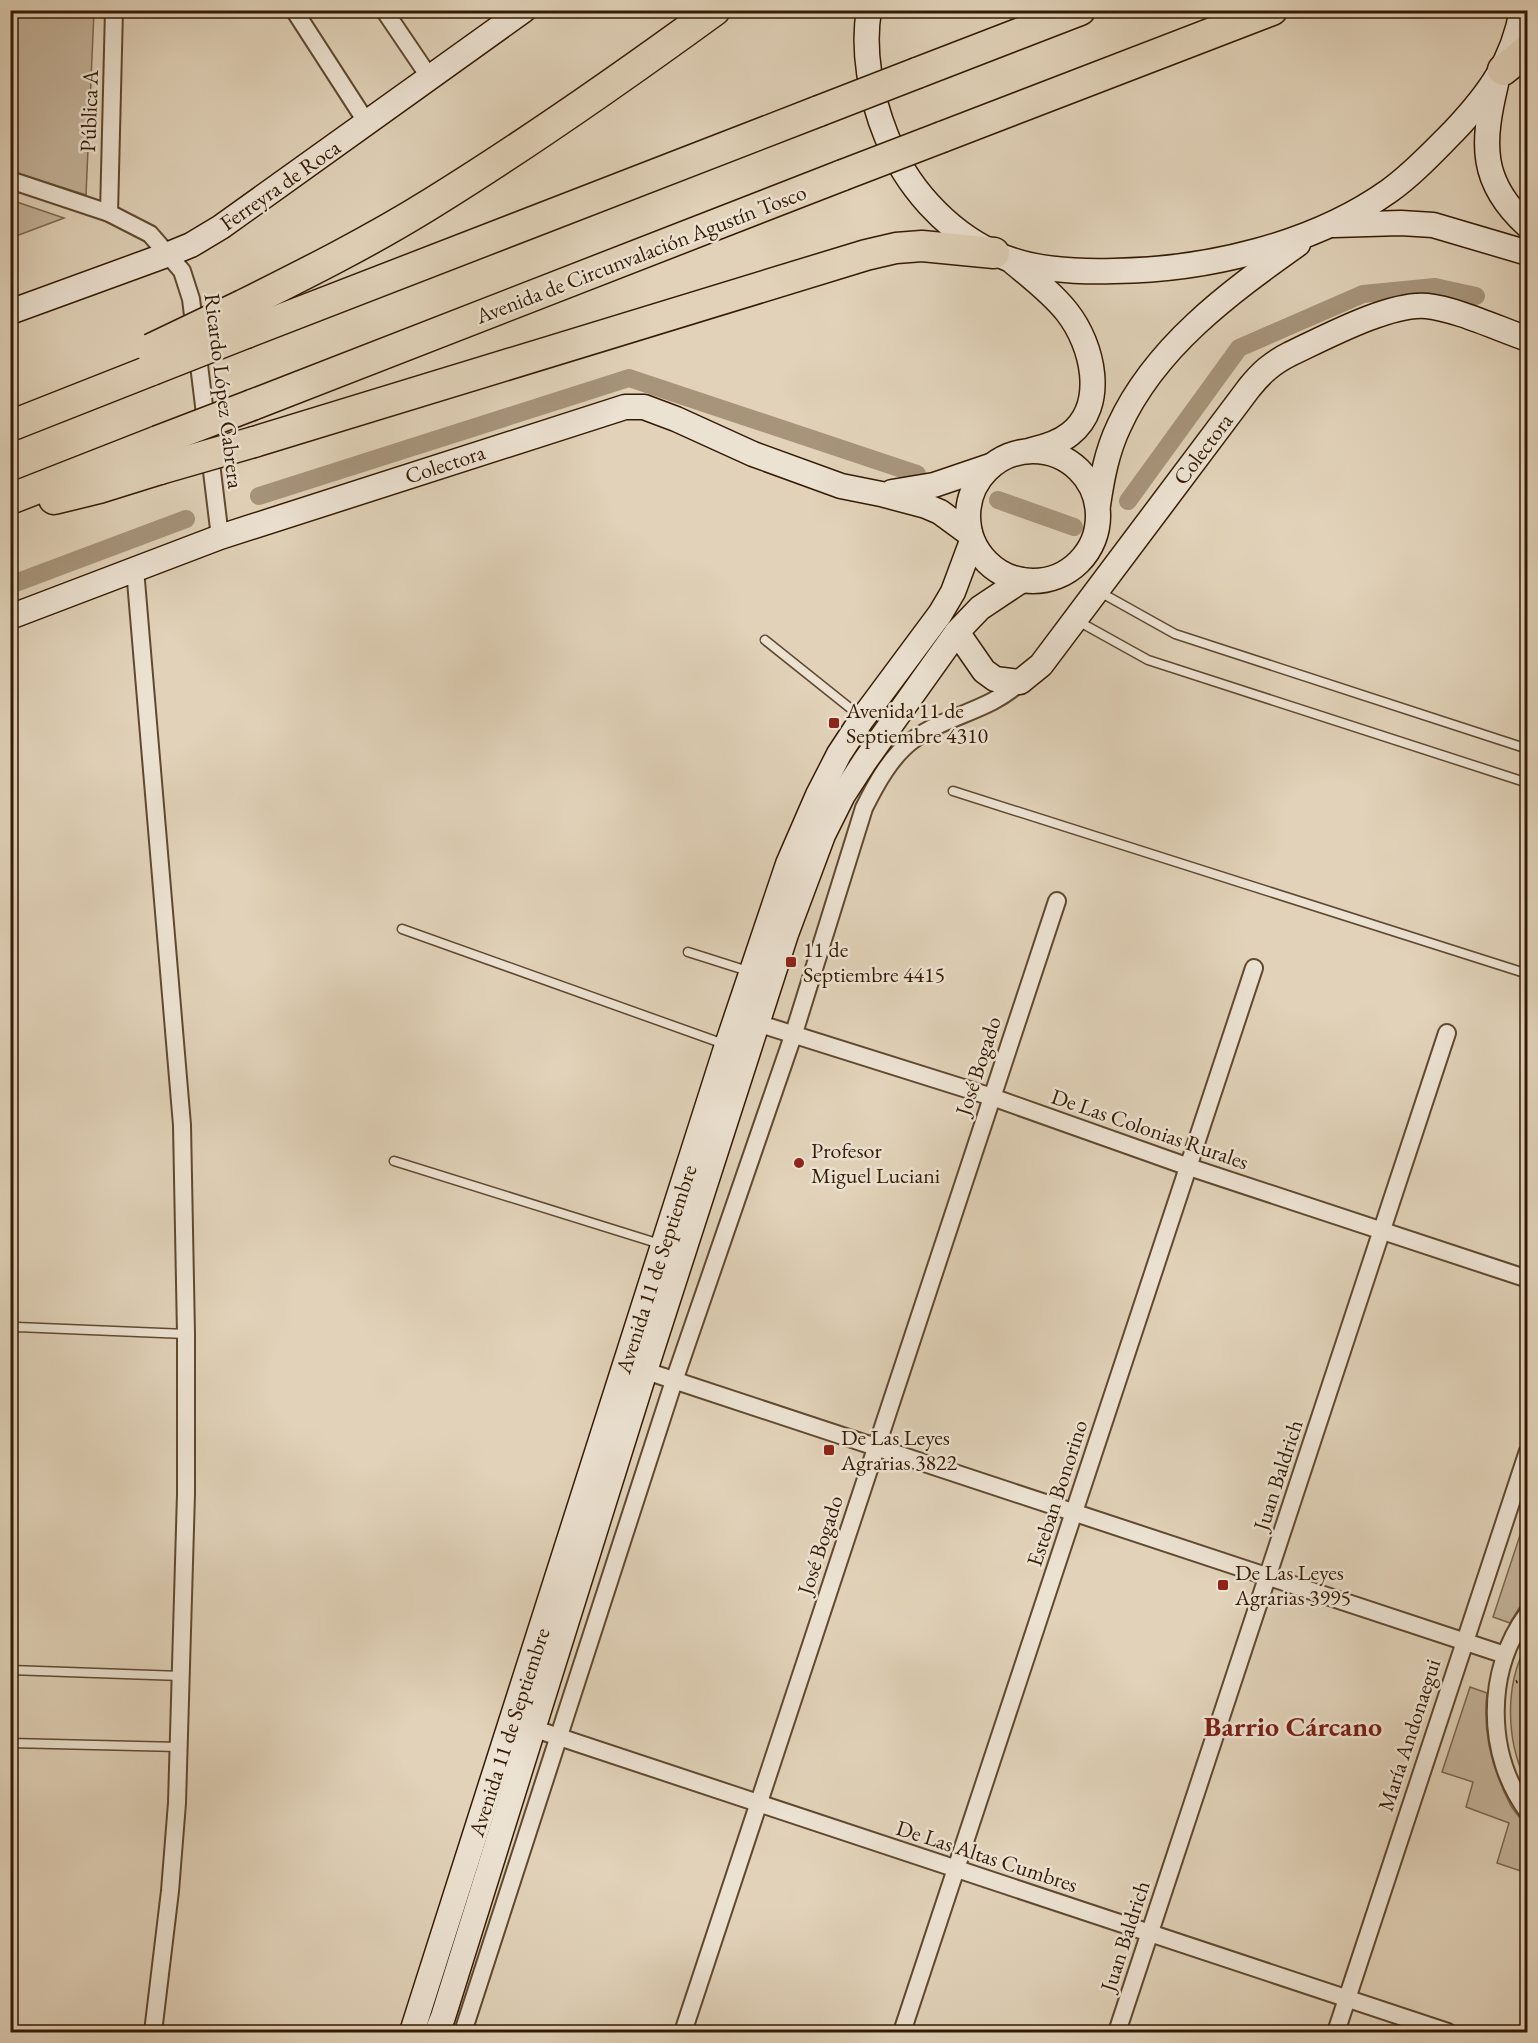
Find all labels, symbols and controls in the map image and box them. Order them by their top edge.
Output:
street label: Pública A [73,69,105,153]
street label: Ferreyra de Roca [214,133,346,237]
street label: Avenida de Circunvalación Agustín Tosco [471,177,811,331]
street label: Ricardo López Cabrera [198,292,250,490]
street label: Colectora [1167,407,1240,491]
street label: Colectora [401,437,489,491]
place label: Avenida 11 de Septiembre 4310 [845,696,989,750]
marker: Avenida 11 de Septiembre 4310 [827,716,841,730]
place label: 11 de Septiembre 4415 [803,935,945,989]
marker: 11 de Septiembre 4415 [784,955,798,969]
street label: José Bogado [948,1013,1008,1121]
street label: De Las Colonias Rurales [1048,1082,1252,1176]
place label: Profesor Miguel Luciani [811,1136,940,1190]
marker: Profesor Miguel Luciani [792,1156,806,1170]
street label: Avenida 11 de Septiembre [608,1161,704,1378]
street label: Esteban Bonorino [1020,1416,1094,1570]
street label: Juan Baldrich [1246,1416,1310,1536]
place label: De Las Leyes Agrarias 3822 [840,1423,958,1477]
marker: De Las Leyes Agrarias 3822 [822,1443,836,1457]
street label: José Bogado [790,1492,850,1600]
place label: De Las Leyes Agrarias 3995 [1234,1558,1351,1612]
marker: De Las Leyes Agrarias 3995 [1216,1578,1230,1592]
street label: Avenida 11 de Septiembre [461,1624,557,1841]
street label: María Andonaegui [1371,1655,1447,1815]
district label: Barrio Cárcano [1204,1708,1382,1744]
street label: De Las Altas Cumbres [893,1813,1081,1899]
street label: Juan Baldrich [1093,1877,1157,1997]

